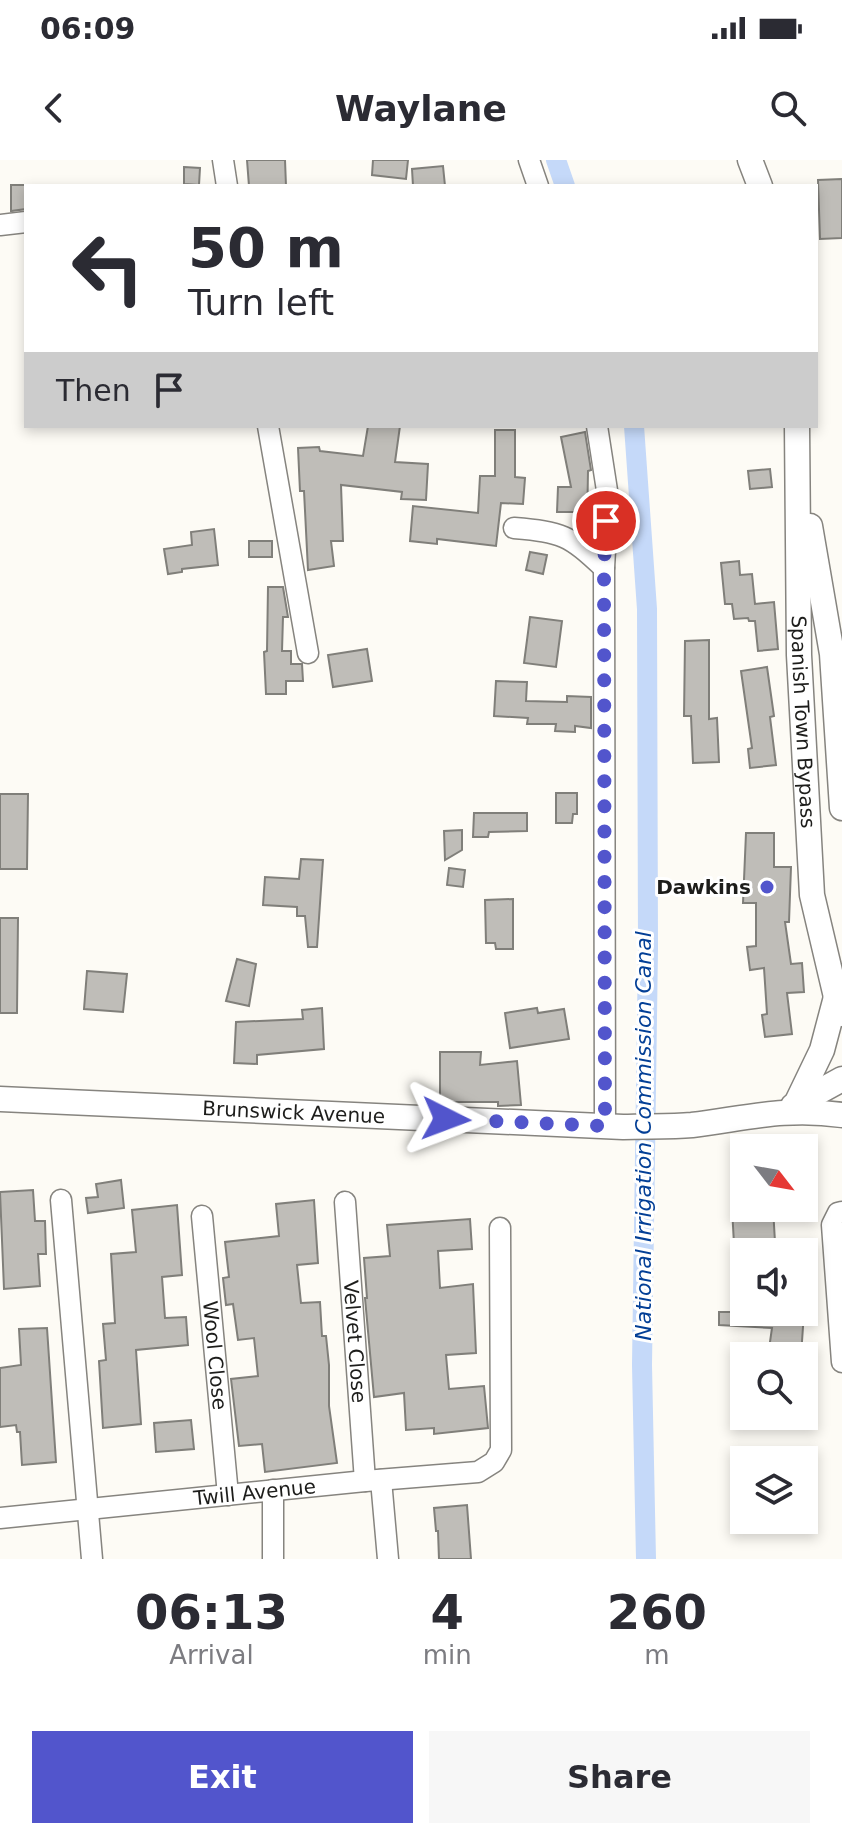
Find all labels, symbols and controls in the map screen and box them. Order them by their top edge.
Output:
text: 06:09 [40,11,136,46]
icon: back [32,86,76,130]
icon: search [766,86,810,130]
text: Waylane [335,88,507,129]
text: 50 m [188,215,344,280]
icon: left [56,216,160,320]
text: Turn left [188,282,334,323]
icon: arrive [147,368,191,412]
text: Then [56,373,131,408]
pin [572,487,640,555]
icon: arrive [584,499,628,543]
street label: Spanish Town Bypass [787,615,820,829]
place label: Dawkins [656,875,751,899]
marker: Dawkins [758,878,776,896]
water label: National Irrigation Commission Canal [631,931,656,1341]
position arrow [404,1077,488,1161]
street label: Brunswick Avenue [202,1096,386,1128]
north arrow [730,1134,818,1222]
map controls [730,1134,818,1534]
button: sound [730,1238,818,1326]
street label: Velvet Close [339,1279,371,1404]
street label: Wool Close [198,1300,232,1411]
button: search [730,1342,818,1430]
button: layers [730,1446,818,1534]
street label: Twill Avenue [191,1474,317,1510]
text: 06:13 [135,1584,288,1640]
text: 4 [431,1584,464,1640]
text: 260 [607,1584,707,1640]
text: Arrival [169,1640,254,1670]
text: min [423,1640,472,1670]
text: m [644,1640,670,1670]
button: Exit [32,1731,413,1823]
button: Share [429,1731,810,1823]

